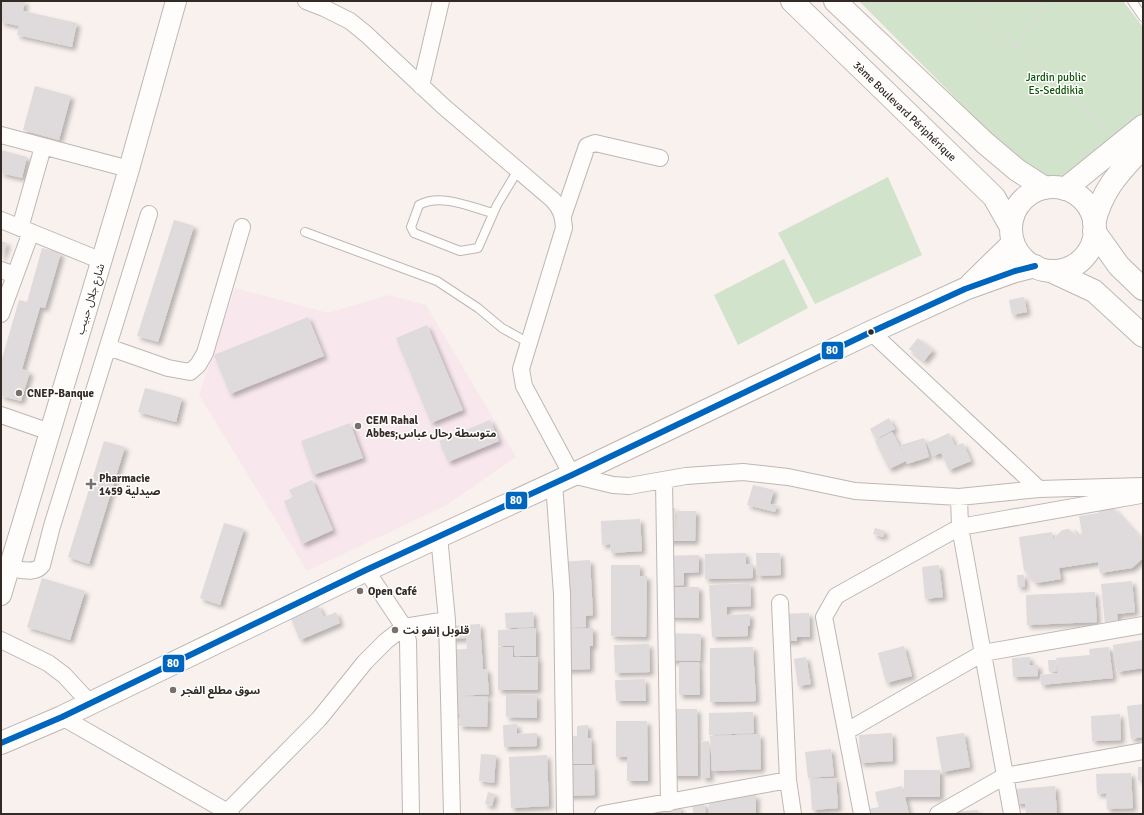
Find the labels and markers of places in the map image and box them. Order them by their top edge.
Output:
unlabelled marker [866,327,876,337]
place label: CNEP-Banque [27,387,95,400]
marker: CNEP-Banque [14,388,24,398]
place label: CEM Rahal Abbes;متوسطة رحال عباس [366,414,496,440]
marker: CEM Rahal Abbes;متوسطة رحال عباس [353,421,363,431]
place label: Pharmacie 1459 صيدلية [99,472,161,498]
marker: Pharmacie 1459 صيدلية [86,479,96,489]
place label: Open Café [368,585,417,598]
marker: Open Café [355,586,365,596]
place label: قلوبل إنفو نت [403,624,470,637]
marker: قلوبل إنفو نت [390,625,400,635]
place label: سوق مطلع الفجر [180,684,260,699]
marker: سوق مطلع الفجر [168,685,178,695]

